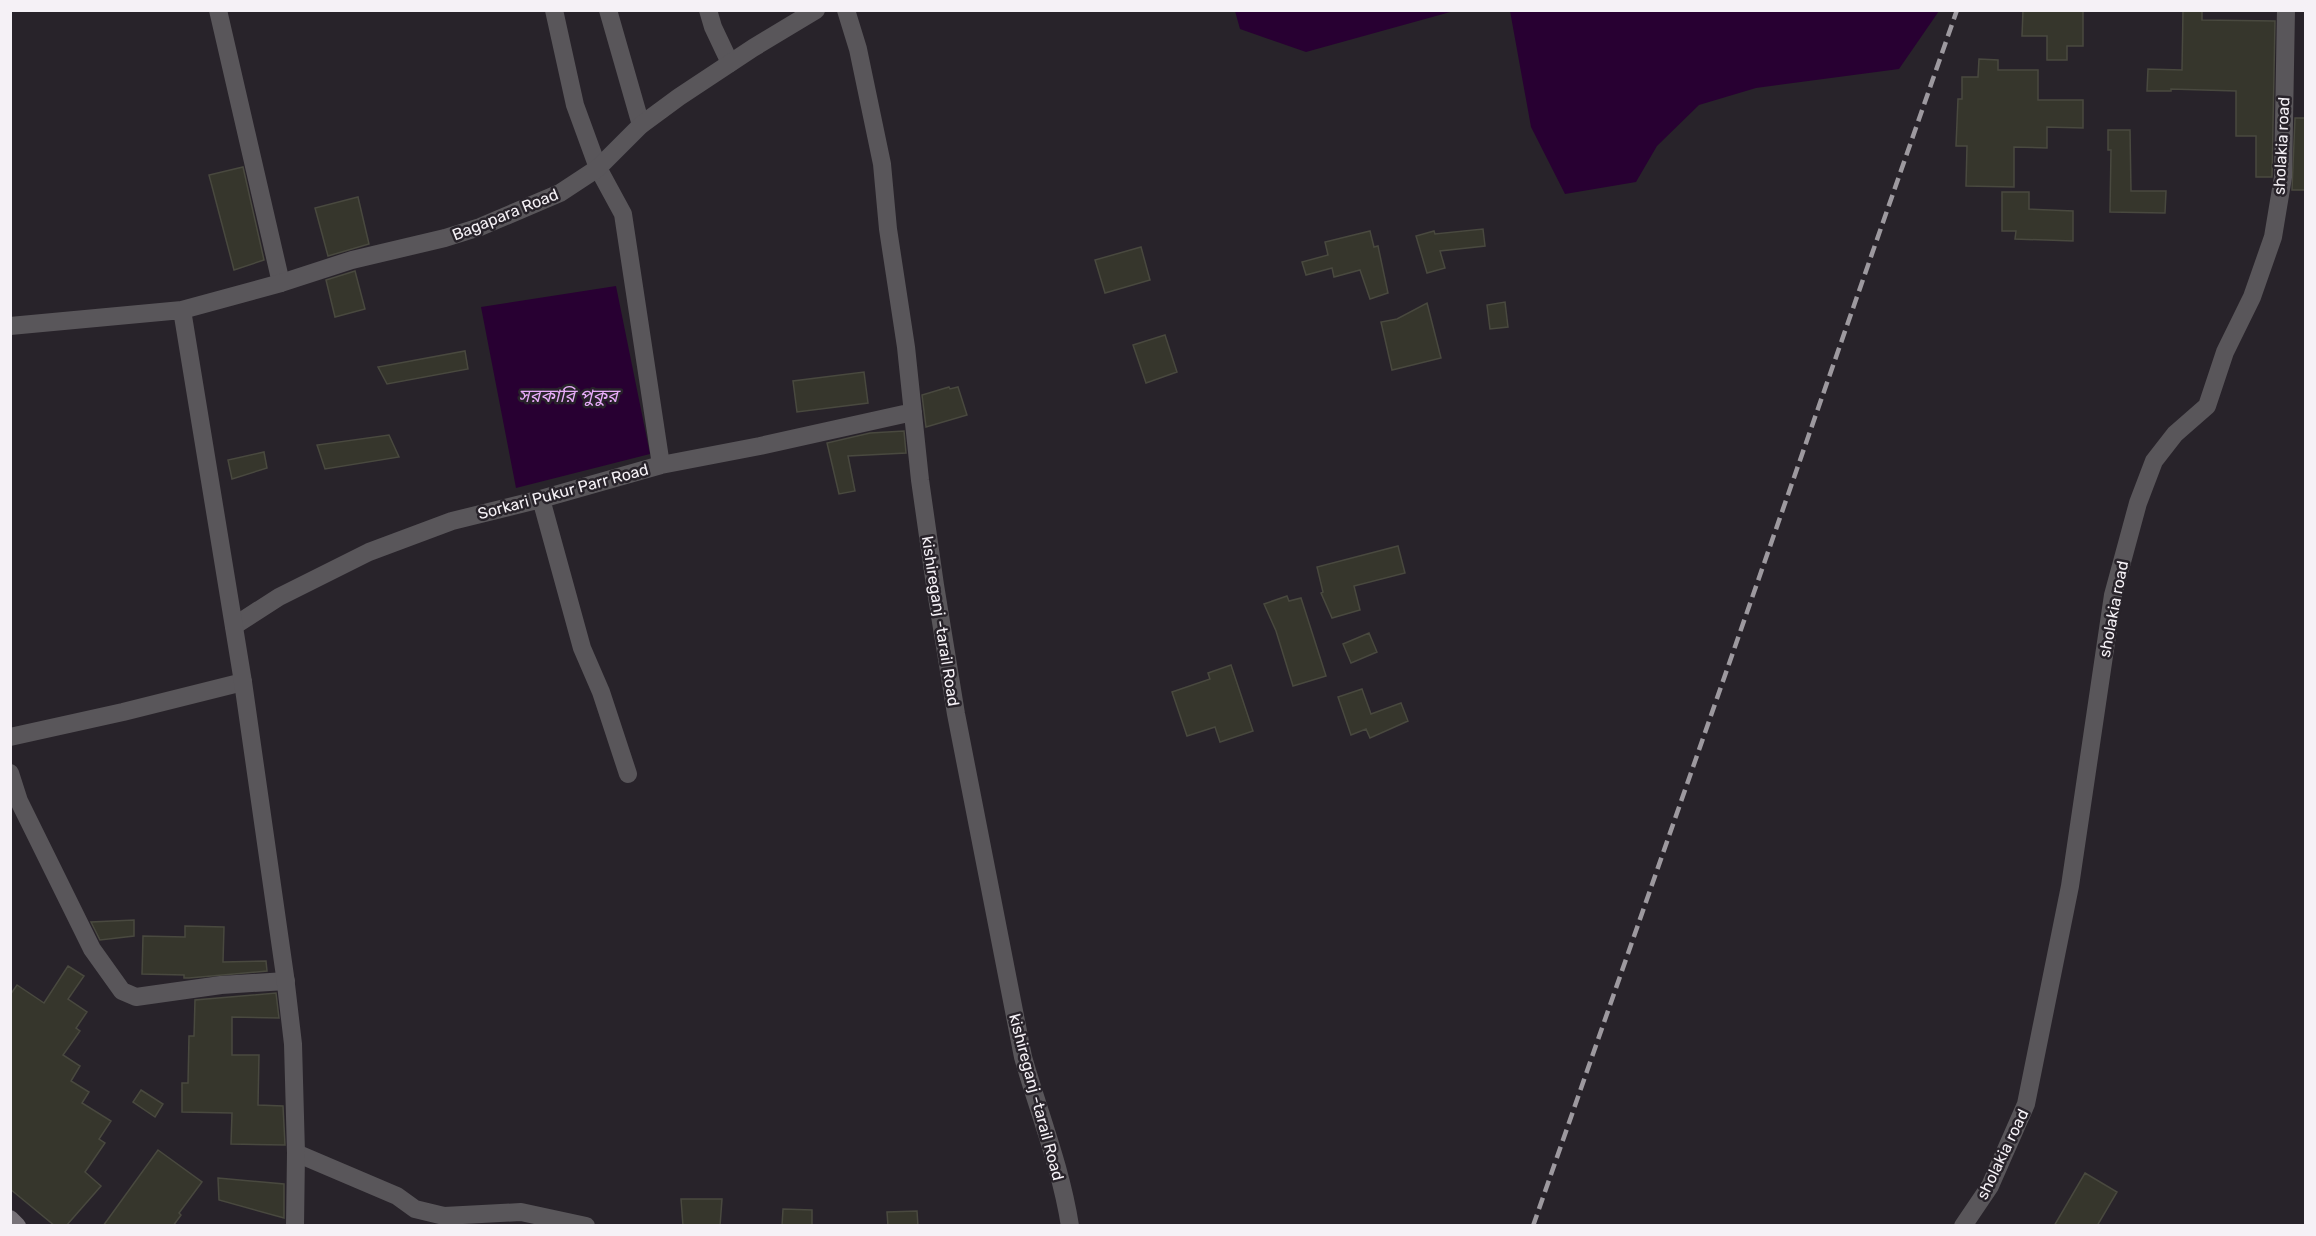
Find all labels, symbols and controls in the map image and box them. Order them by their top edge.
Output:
street label: sholakia road [2269,97,2294,196]
street label: Bagapara Road [449,185,561,244]
water label: সরকারি পুকুর [518,385,621,407]
street label: Sorkari Pukur Parr Road [476,460,651,523]
street label: kishireganj -tarail Road [918,535,963,707]
street label: sholakia road [2095,559,2132,659]
street label: kishireganj -tarail Road [1005,1012,1068,1183]
street label: sholakia road [1972,1106,2033,1202]

